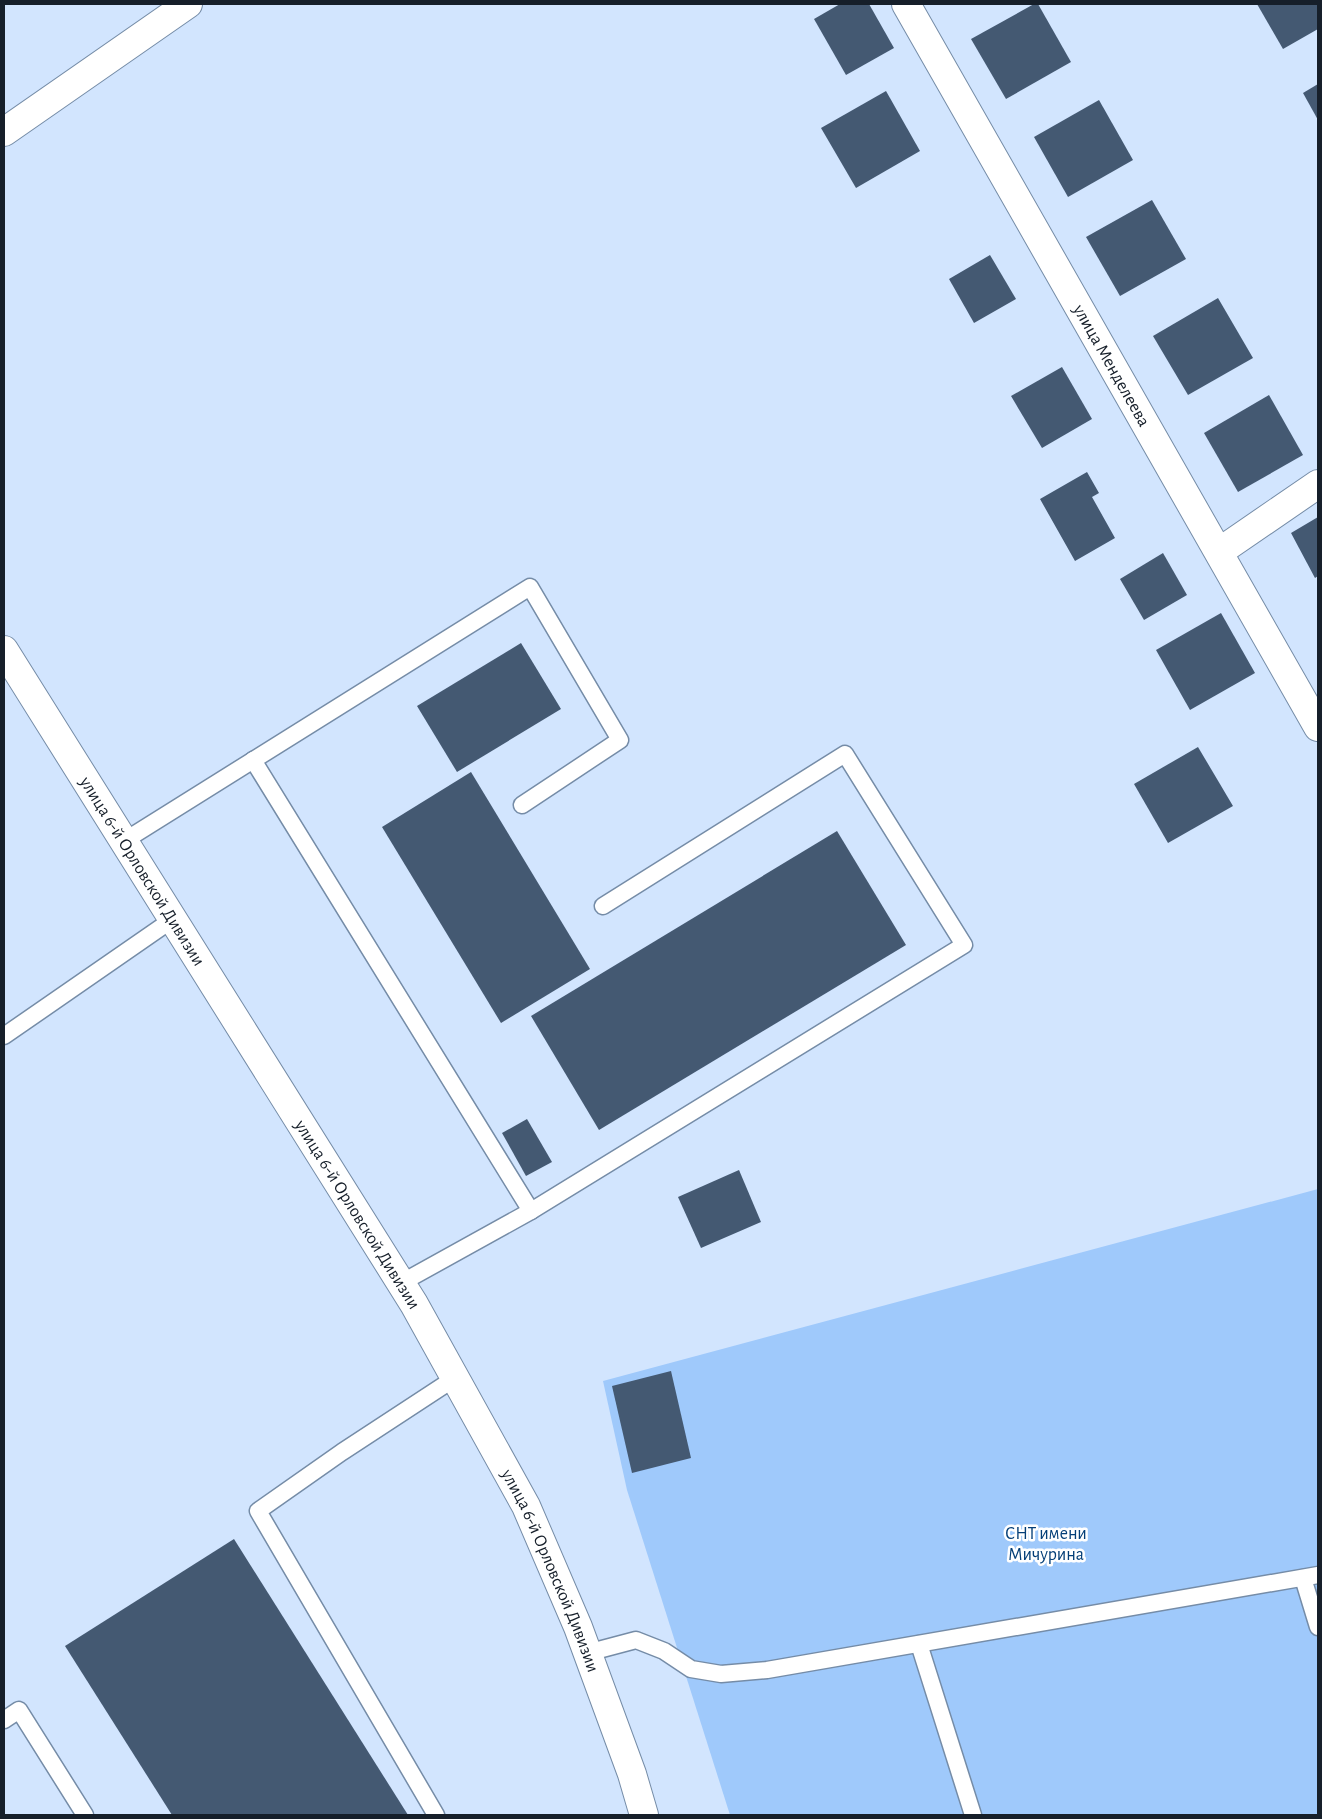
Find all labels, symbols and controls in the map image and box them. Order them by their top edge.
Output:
street label: улица Менделеева [1069,301,1153,430]
street label: улица 6-й Орловской Дивизии [75,773,208,969]
street label: улица 6-й Орловской Дивизии [290,1116,423,1313]
street label: улица 6-й Орловской Дивизии [497,1466,602,1675]
park label: СНТ имени Мичурина [1005,1525,1087,1564]

